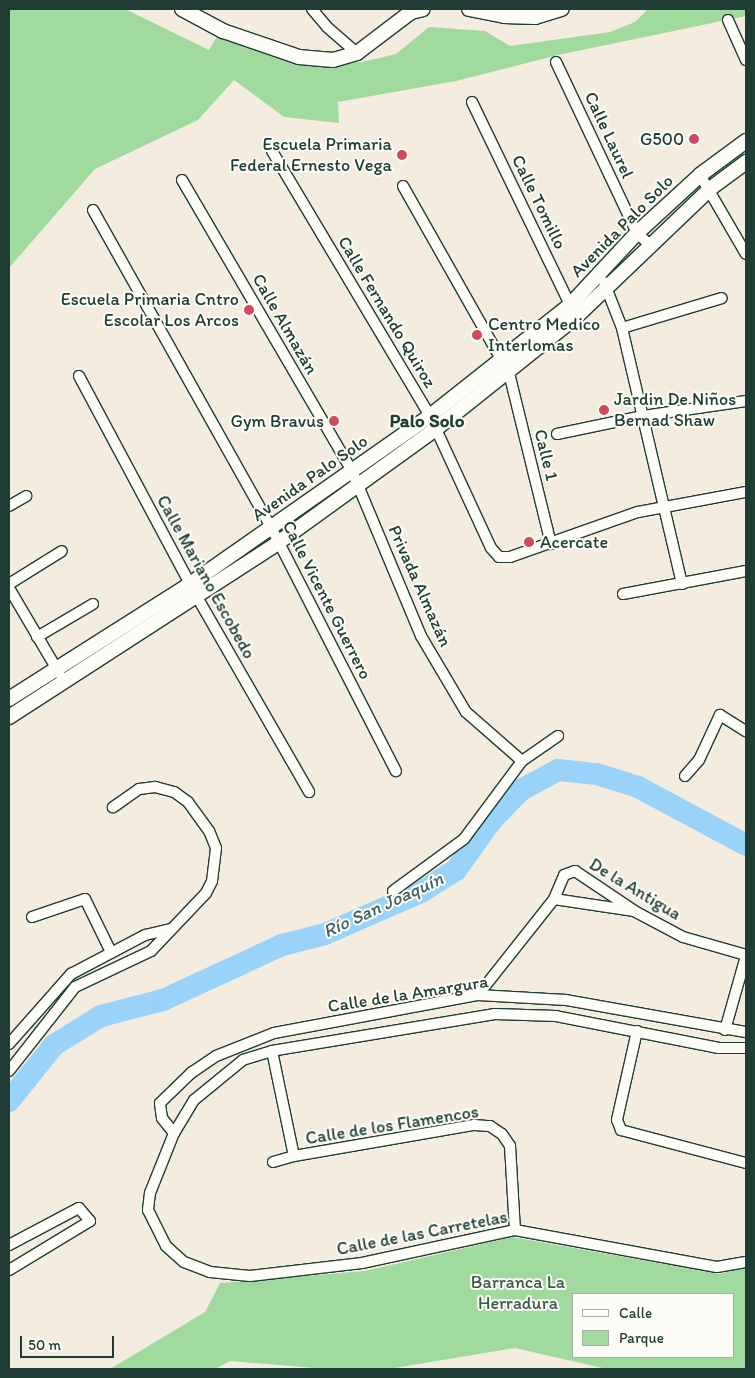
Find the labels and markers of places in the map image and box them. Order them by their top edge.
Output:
place label: G500 [640,128,684,150]
marker: G500 [688,133,700,145]
place label: Escuela Primaria Federal Ernesto Vega [231,134,392,176]
marker: Escuela Primaria Federal Ernesto Vega [396,149,408,161]
place label: Escuela Primaria Cntro Escolar Los Arcos [61,289,239,332]
marker: Escuela Primaria Cntro Escolar Los Arcos [243,304,255,316]
place label: Centro Medico Interlomas [488,314,600,356]
marker: Centro Medico Interlomas [470,328,484,342]
place label: Jardin De Niños Bernad Shaw [614,389,736,432]
marker: Jardin De Niños Bernad Shaw [598,404,610,416]
place label: Gym Bravus [230,410,324,432]
marker: Gym Bravus [328,415,340,427]
place label: Acercate [540,531,608,553]
marker: Acercate [522,535,536,549]

